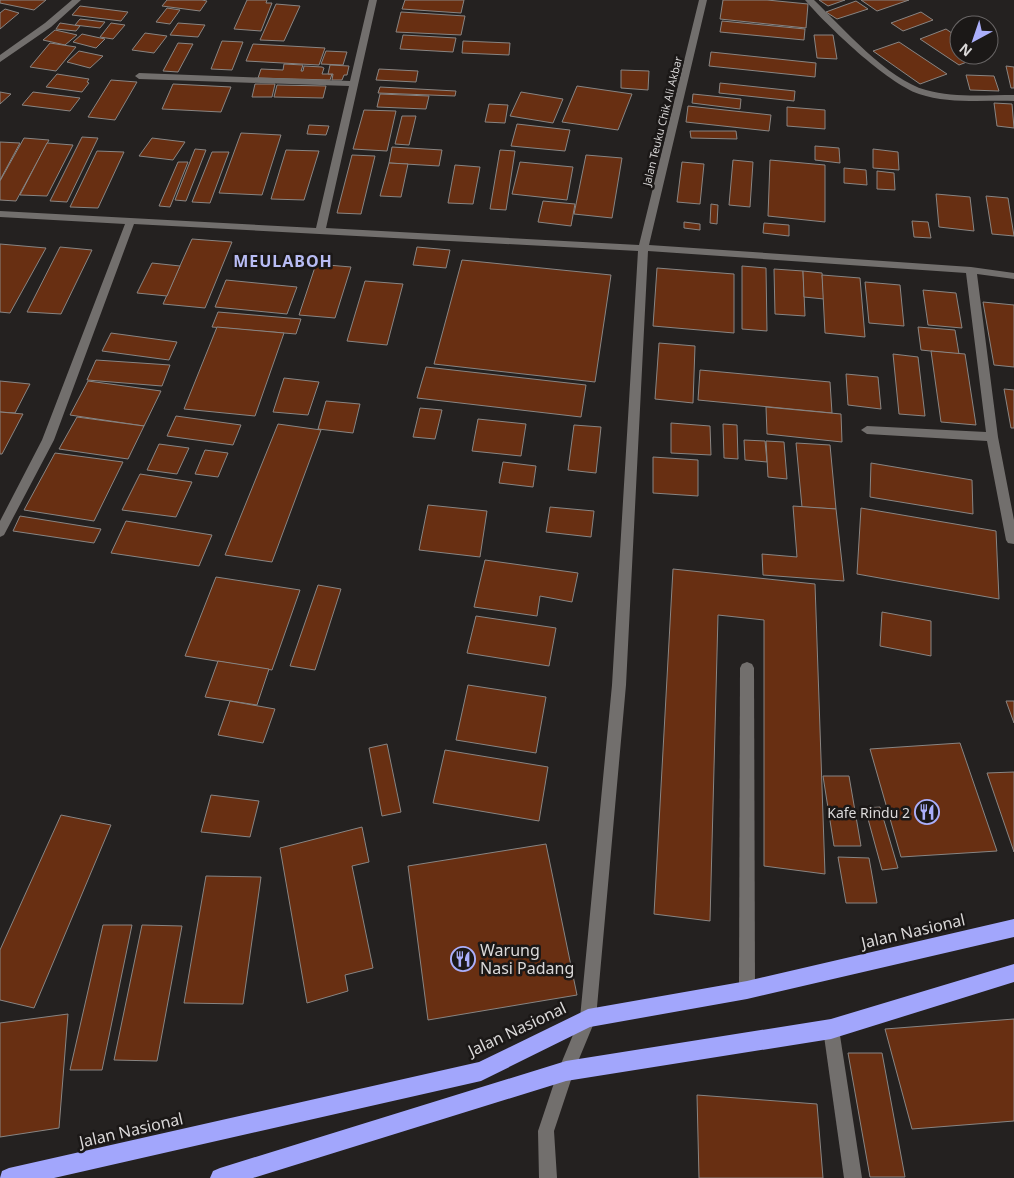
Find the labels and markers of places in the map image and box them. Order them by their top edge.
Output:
restaurant icon: Kafe Rindu 2 [914,799,940,825]
place label: Kafe Rindu 2 [827,803,910,822]
place label: Warung Nasi Padang [480,939,574,979]
restaurant icon: Warung Nasi Padang [450,946,476,972]

